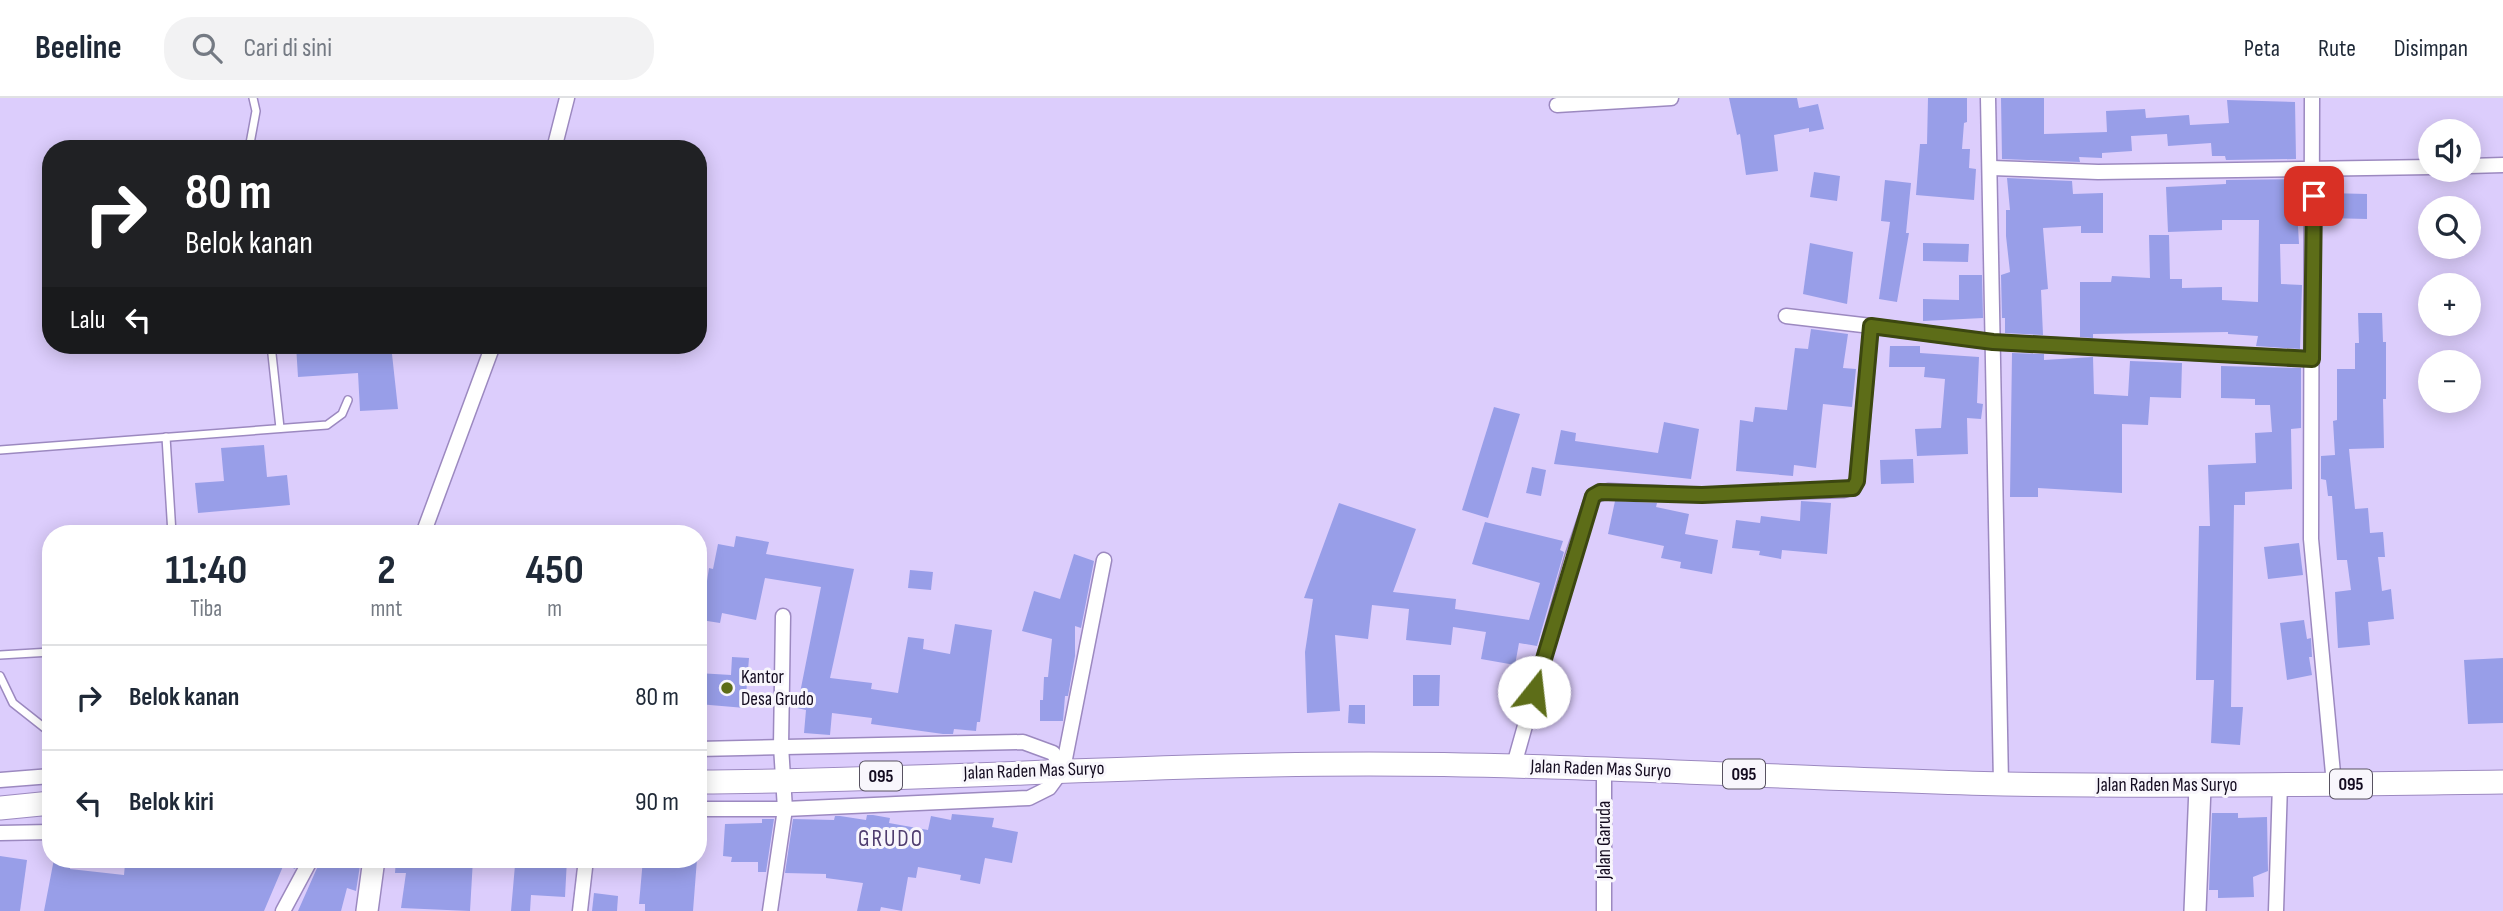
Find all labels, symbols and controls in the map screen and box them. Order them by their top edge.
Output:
search box [164,17,654,80]
text: Beeline [35,28,122,68]
icon: search [188,29,226,67]
text: Cari di sini [244,33,332,64]
text: Peta [2244,34,2280,63]
text: Rute [2318,34,2356,63]
text: Disimpan [2394,34,2468,63]
map controls [2418,119,2481,413]
button: sound [2418,119,2481,182]
text: 80 m [185,164,272,223]
pin [2284,166,2344,226]
icon: right [70,168,161,259]
icon: arrive [2295,177,2333,215]
button: search [2418,196,2481,259]
text: Belok kanan [185,224,313,263]
button: + [2418,273,2481,336]
icon: left [119,301,157,339]
text: Lalu [70,305,105,336]
button: − [2418,350,2481,413]
text: 11:40 [165,545,247,596]
text: 2 [377,545,396,596]
text: 450 [526,545,584,596]
text: Tiba [190,595,222,623]
text: mnt [370,595,402,623]
text: m [547,595,562,623]
position arrow [1497,655,1571,729]
place label: Kantor Desa Grudo [741,666,814,711]
icon: right [70,679,108,717]
marker: Kantor Desa Grudo [719,680,735,696]
text: Belok kanan [129,682,239,713]
text: 80 m [635,682,679,713]
street label: Jalan Raden Mas Suryo [1529,755,1672,783]
street label: Jalan Raden Mas Suryo [962,757,1105,785]
road number: 095 [1723,760,1765,788]
road number: 095 [860,762,902,790]
road number: 095 [2330,770,2372,798]
street label: Jalan Raden Mas Suryo [2096,774,2237,797]
icon: left [70,784,108,822]
text: Belok kiri [129,787,214,818]
text: 90 m [635,787,679,818]
street label: Jalan Garuda [1593,801,1616,880]
district label: GRUDO [858,825,924,853]

